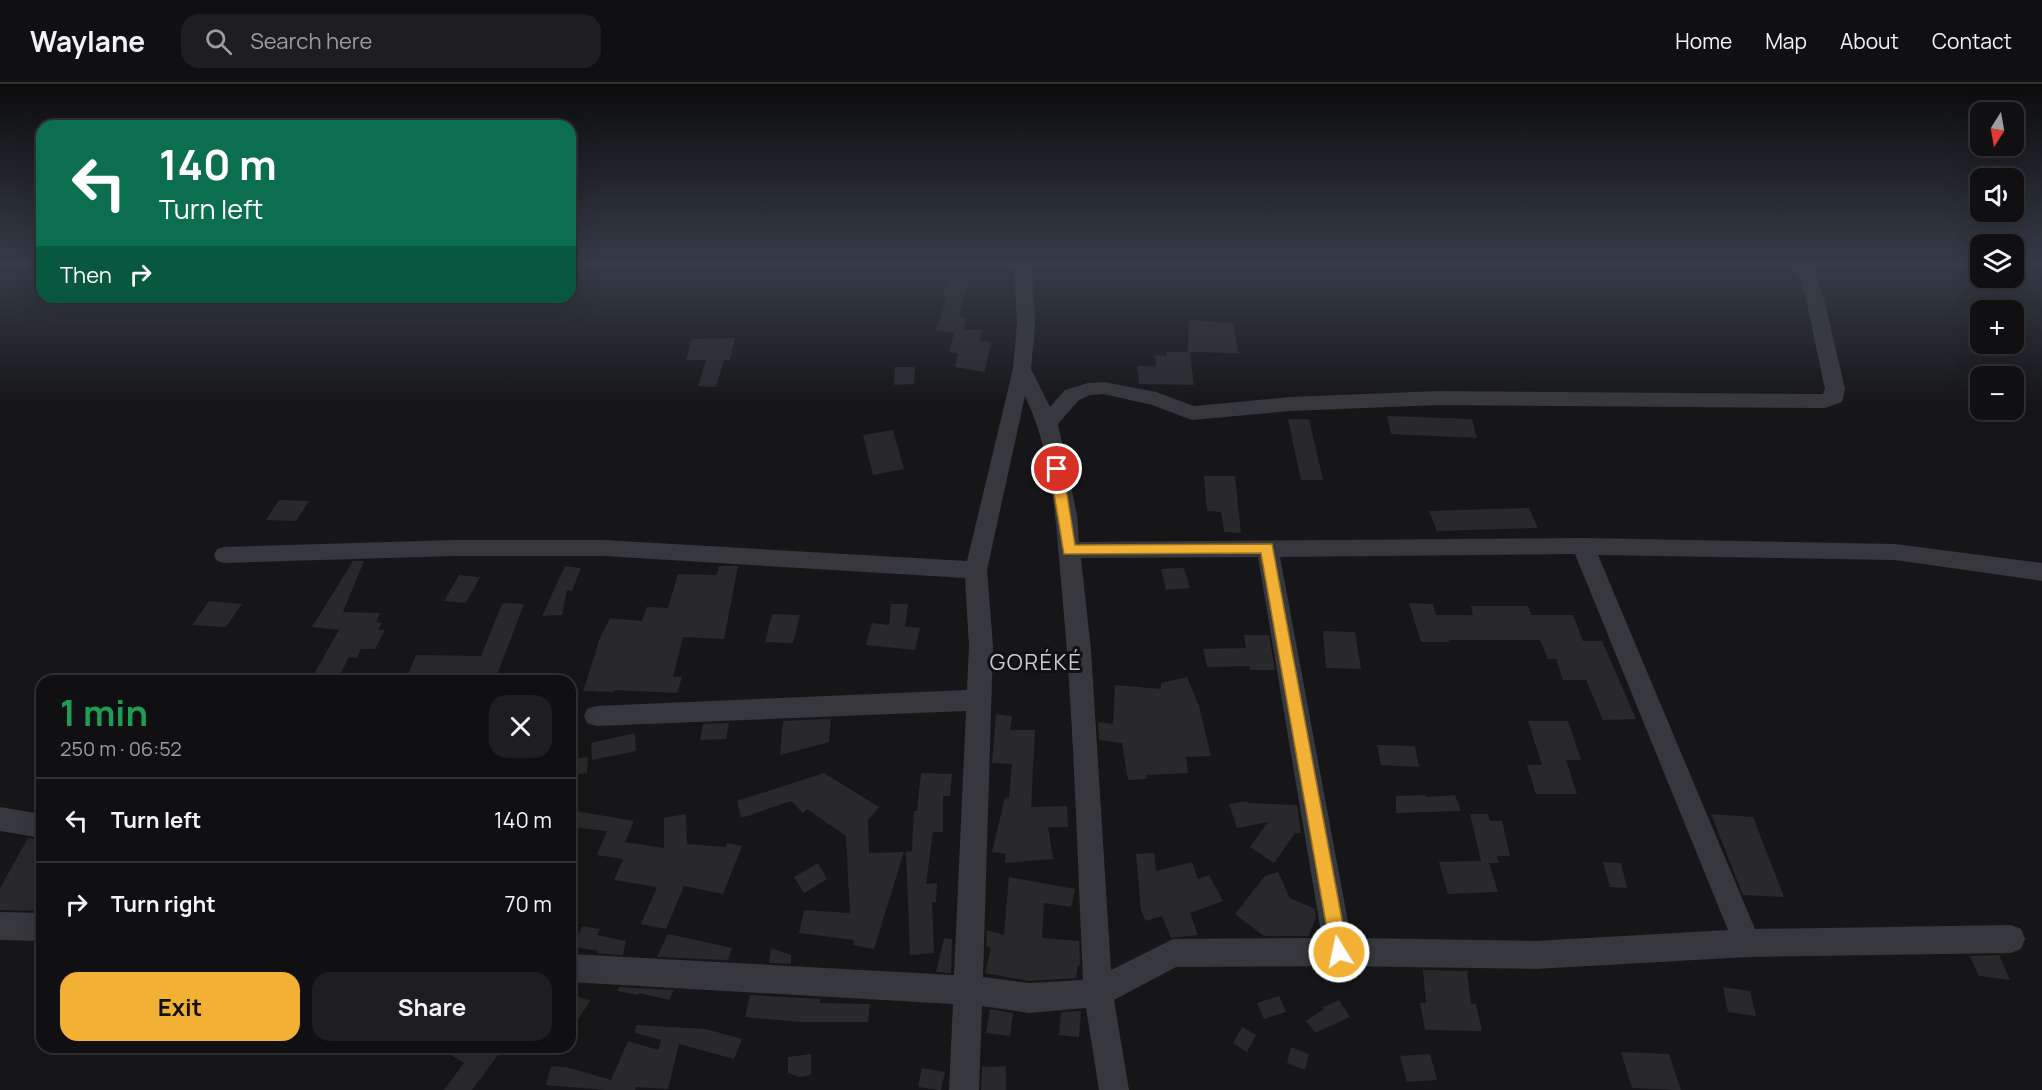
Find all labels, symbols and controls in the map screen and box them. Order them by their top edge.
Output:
search box [181,14,601,68]
text: Waylane [30,22,145,60]
icon: search [202,25,235,58]
text: Search here [250,26,372,56]
text: Home [1675,27,1732,55]
text: Map [1765,27,1807,55]
text: About [1840,27,1899,55]
text: Contact [1932,27,2012,55]
north arrow [1970,102,2024,156]
map controls [1970,102,2024,420]
text: 140 m [159,135,277,193]
icon: left [60,144,138,222]
button: sound [1970,168,2024,222]
text: Turn left [159,190,263,227]
button: layers [1970,234,2024,288]
icon: right [124,258,157,291]
text: Then [60,260,112,290]
button: + [1970,300,2024,354]
button: − [1970,366,2024,420]
pin [1031,443,1082,494]
icon: arrive [1040,452,1073,485]
district label: GORÉKÉ [990,647,1082,677]
text: 1 min [60,688,148,737]
button: close [489,695,552,758]
text: 250 m · 06:52 [60,735,182,762]
icon: left [60,804,93,837]
text: Turn left [111,805,201,835]
text: 140 m [494,805,552,835]
icon: right [60,888,93,921]
text: Turn right [111,889,216,919]
text: 70 m [504,889,552,919]
position arrow [1307,920,1371,984]
button: Exit [60,972,300,1041]
button: Share [312,972,552,1041]

